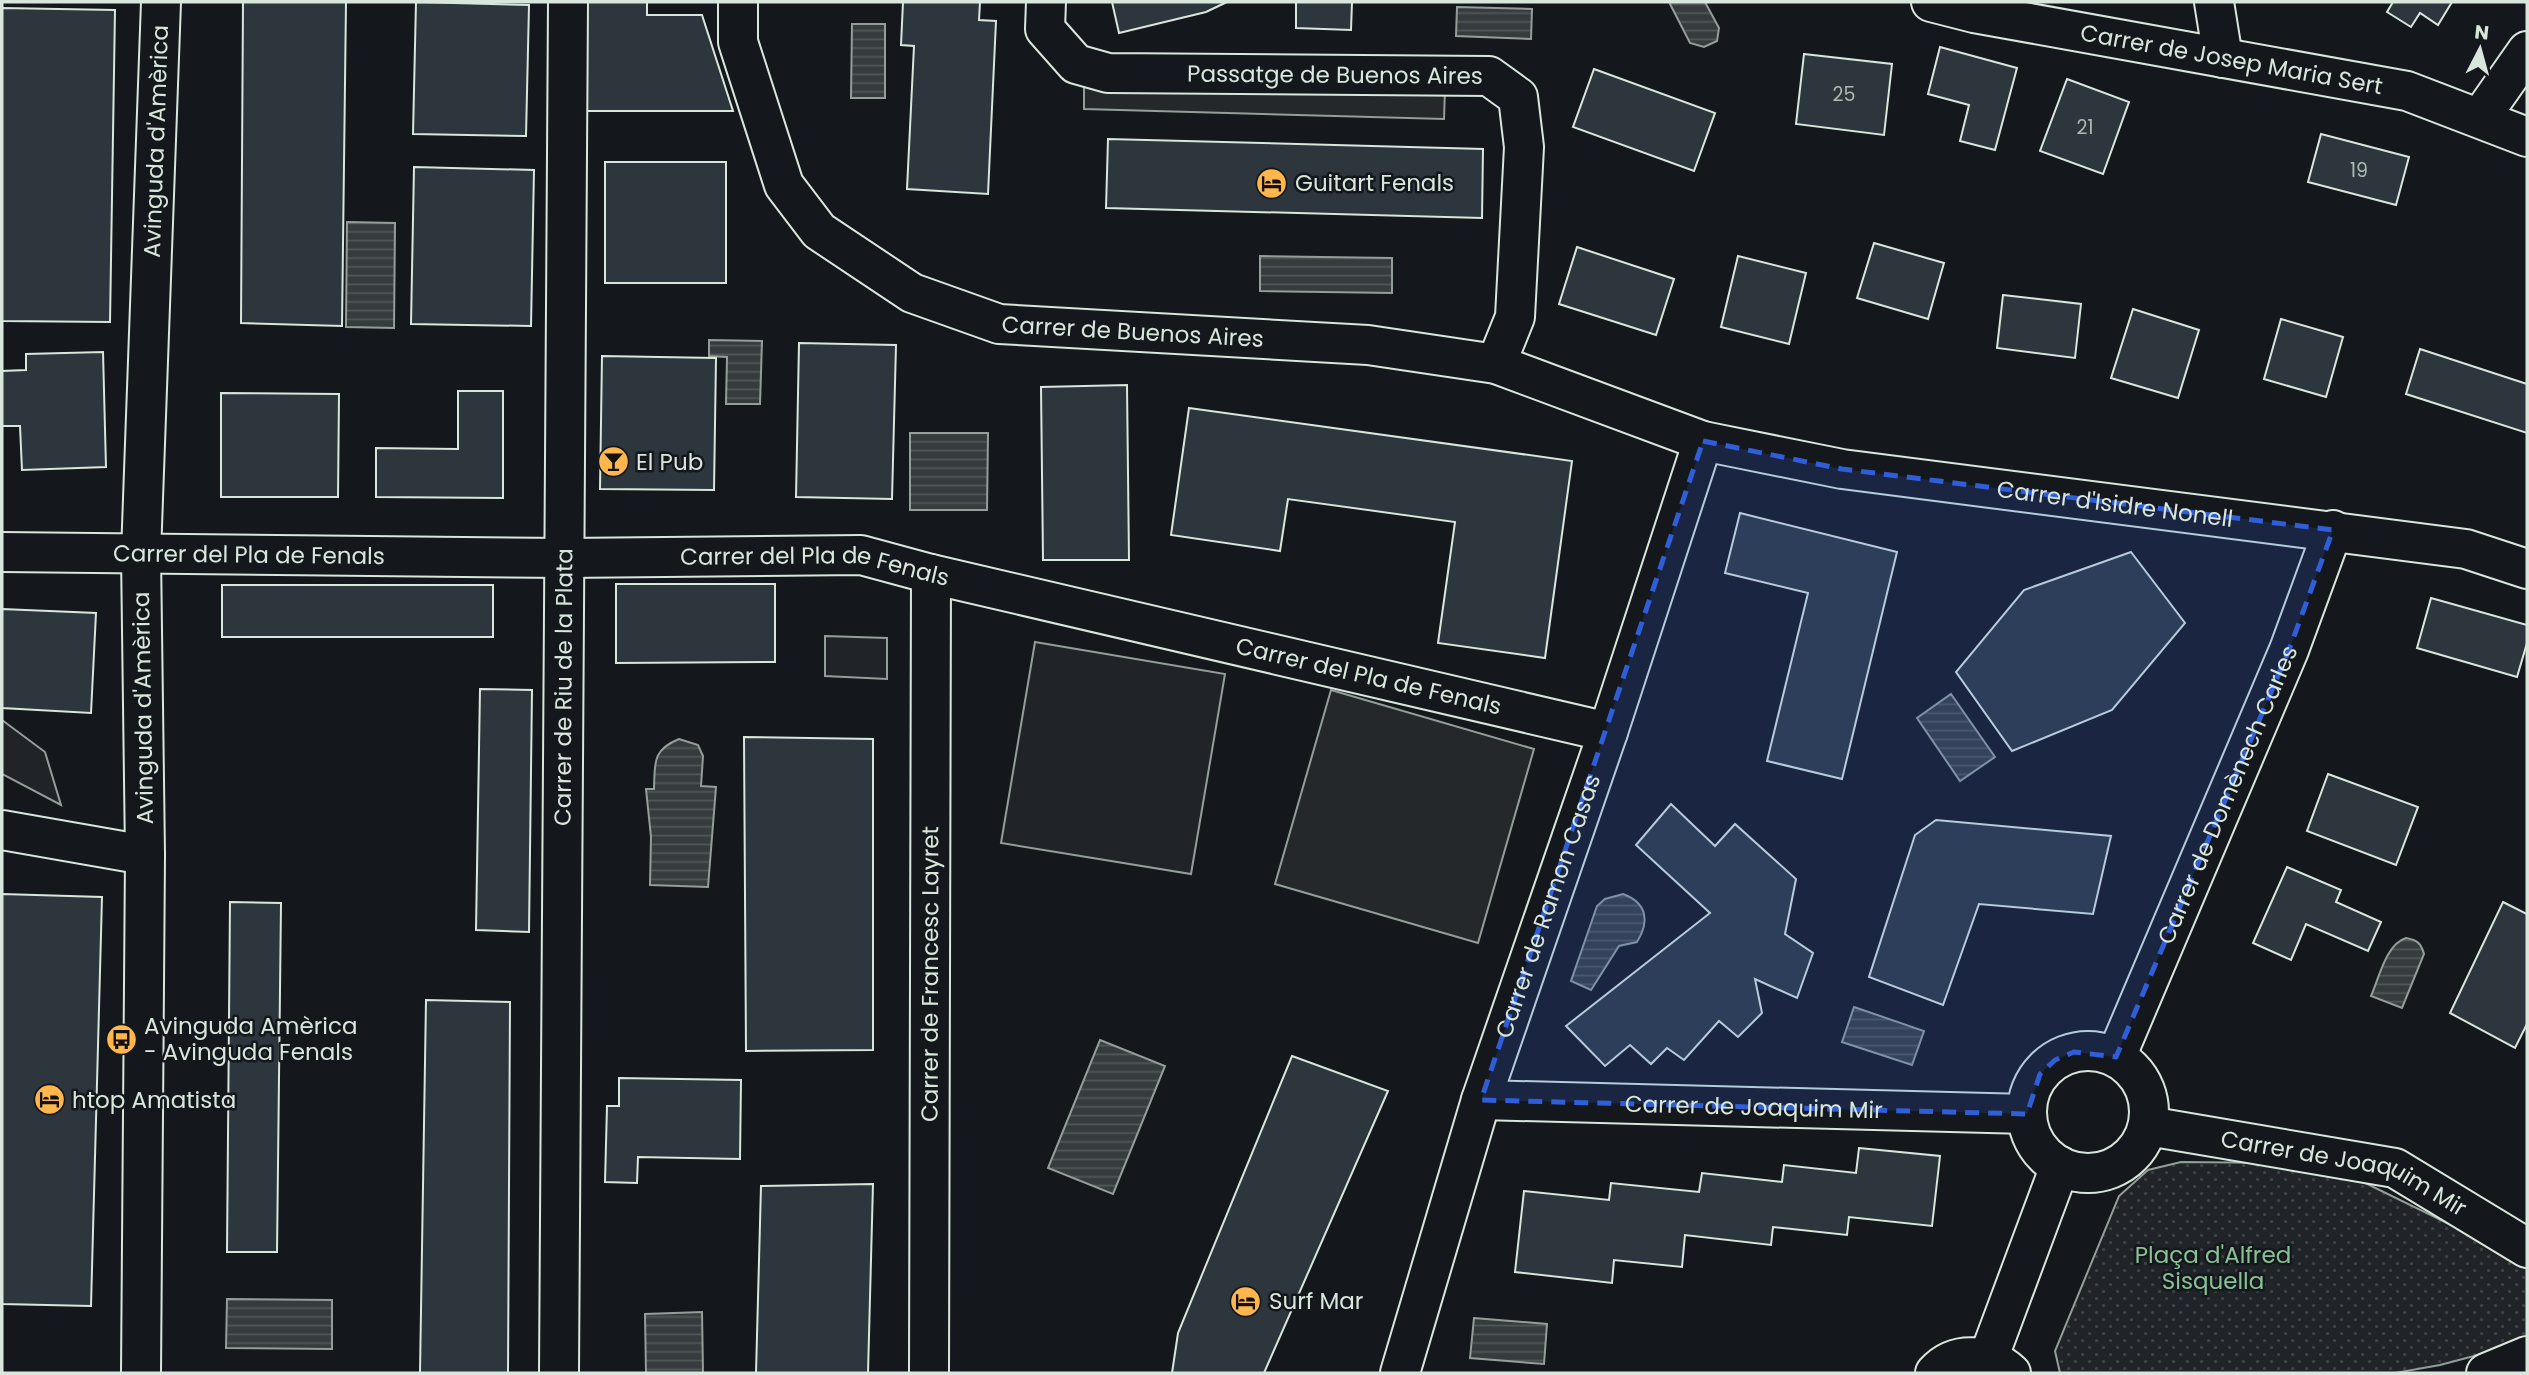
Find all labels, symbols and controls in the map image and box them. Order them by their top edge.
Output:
north arrow [2445,14,2515,84]
street label: Carrer de Josep Maria Sert [2078,16,2385,102]
text: N [2473,18,2490,47]
street label: Avinguda d'Amèrica [136,24,176,258]
street label: Passatge de Buenos Aires [1187,58,1483,92]
house number: 25 [1833,81,1855,108]
house number: 21 [2076,114,2094,141]
house number: 19 [2350,157,2368,184]
hotel icon: Guitart Fenals [1255,166,1289,200]
place label: Guitart Fenals [1295,167,1454,199]
street label: Carrer de Buenos Aires [1001,308,1264,355]
bar icon: El Pub [596,445,630,479]
place label: El Pub [636,446,703,478]
street label: Carrer d'Isidre Nonell [1995,473,2235,535]
street label: Carrer del Pla de Fenals [113,537,385,572]
street label: Carrer del Pla de Fenals [680,539,952,594]
street label: Carrer de Riu de la Plata [547,548,580,826]
street label: Avinguda d'Amèrica [125,591,161,825]
street label: Carrer del Pla de Fenals [1233,630,1505,723]
street label: Carrer de Domènech Carles [2150,640,2305,949]
street label: Carrer de Ramon Casas [1488,770,1608,1042]
street label: Carrer de Francesc Layret [914,826,946,1122]
place label: Avinguda Amèrica - Avinguda Fenals [144,1010,358,1068]
bus stop icon: Avinguda Amèrica - Avinguda Fenals [104,1022,138,1056]
hotel icon: htop Amatista [32,1083,66,1117]
place label: htop Amatista [72,1084,236,1116]
street label: Carrer de Joaquim Mir [1625,1088,1883,1126]
street label: Carrer de Joaquim Mir [2218,1123,2473,1224]
park label: Plaça d'Alfred Sisquella [2135,1239,2291,1297]
hotel icon: Surf Mar [1229,1284,1263,1318]
place label: Surf Mar [1269,1285,1363,1317]

